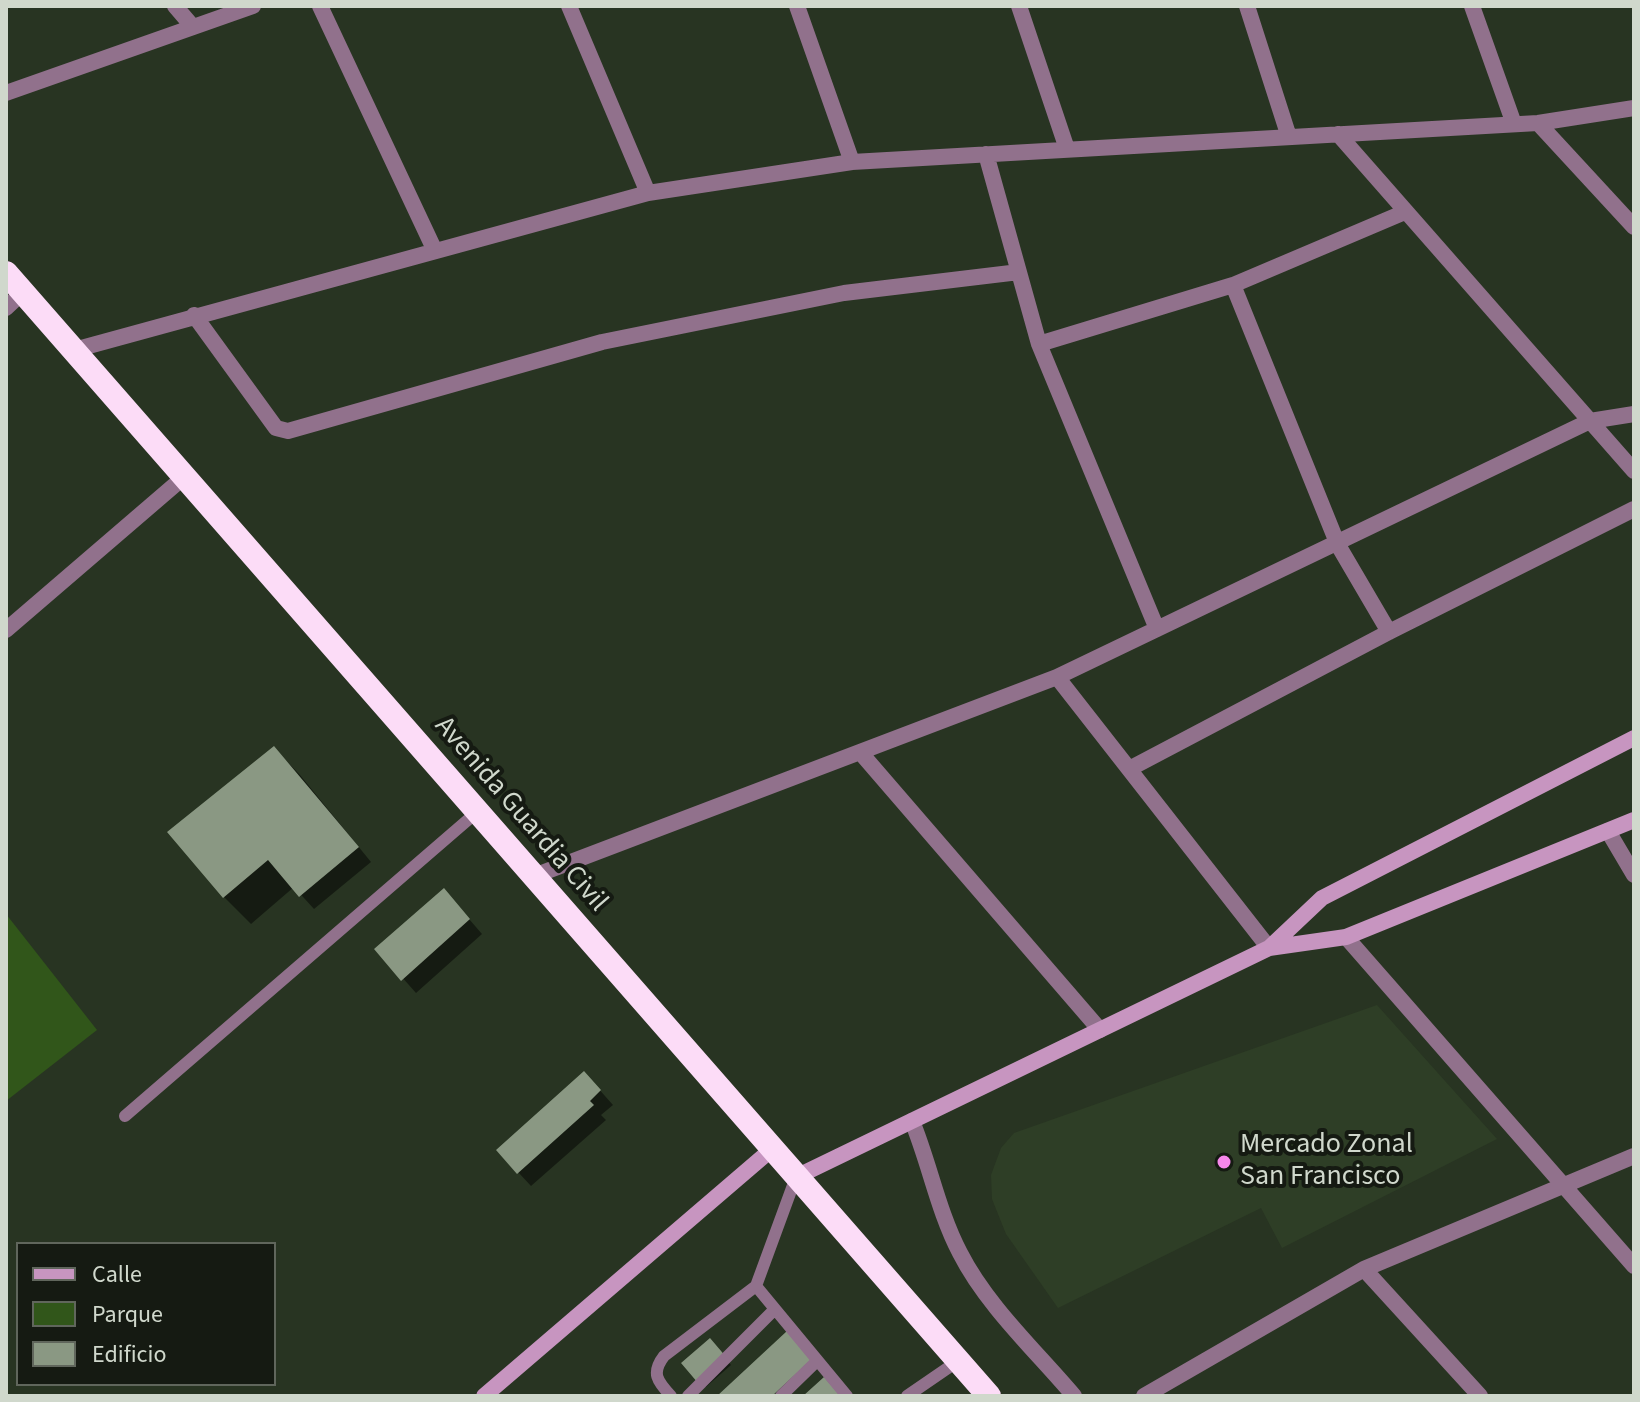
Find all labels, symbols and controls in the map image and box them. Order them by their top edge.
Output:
street label: Avenida Guardia Civil [426,711,614,919]
place label: Mercado Zonal San Francisco [1240,1129,1413,1195]
marker: Mercado Zonal San Francisco [1215,1153,1233,1171]
legend [16,1242,276,1386]
text: Calle [92,1257,142,1292]
text: Parque [92,1297,163,1332]
text: Edificio [92,1337,166,1372]

